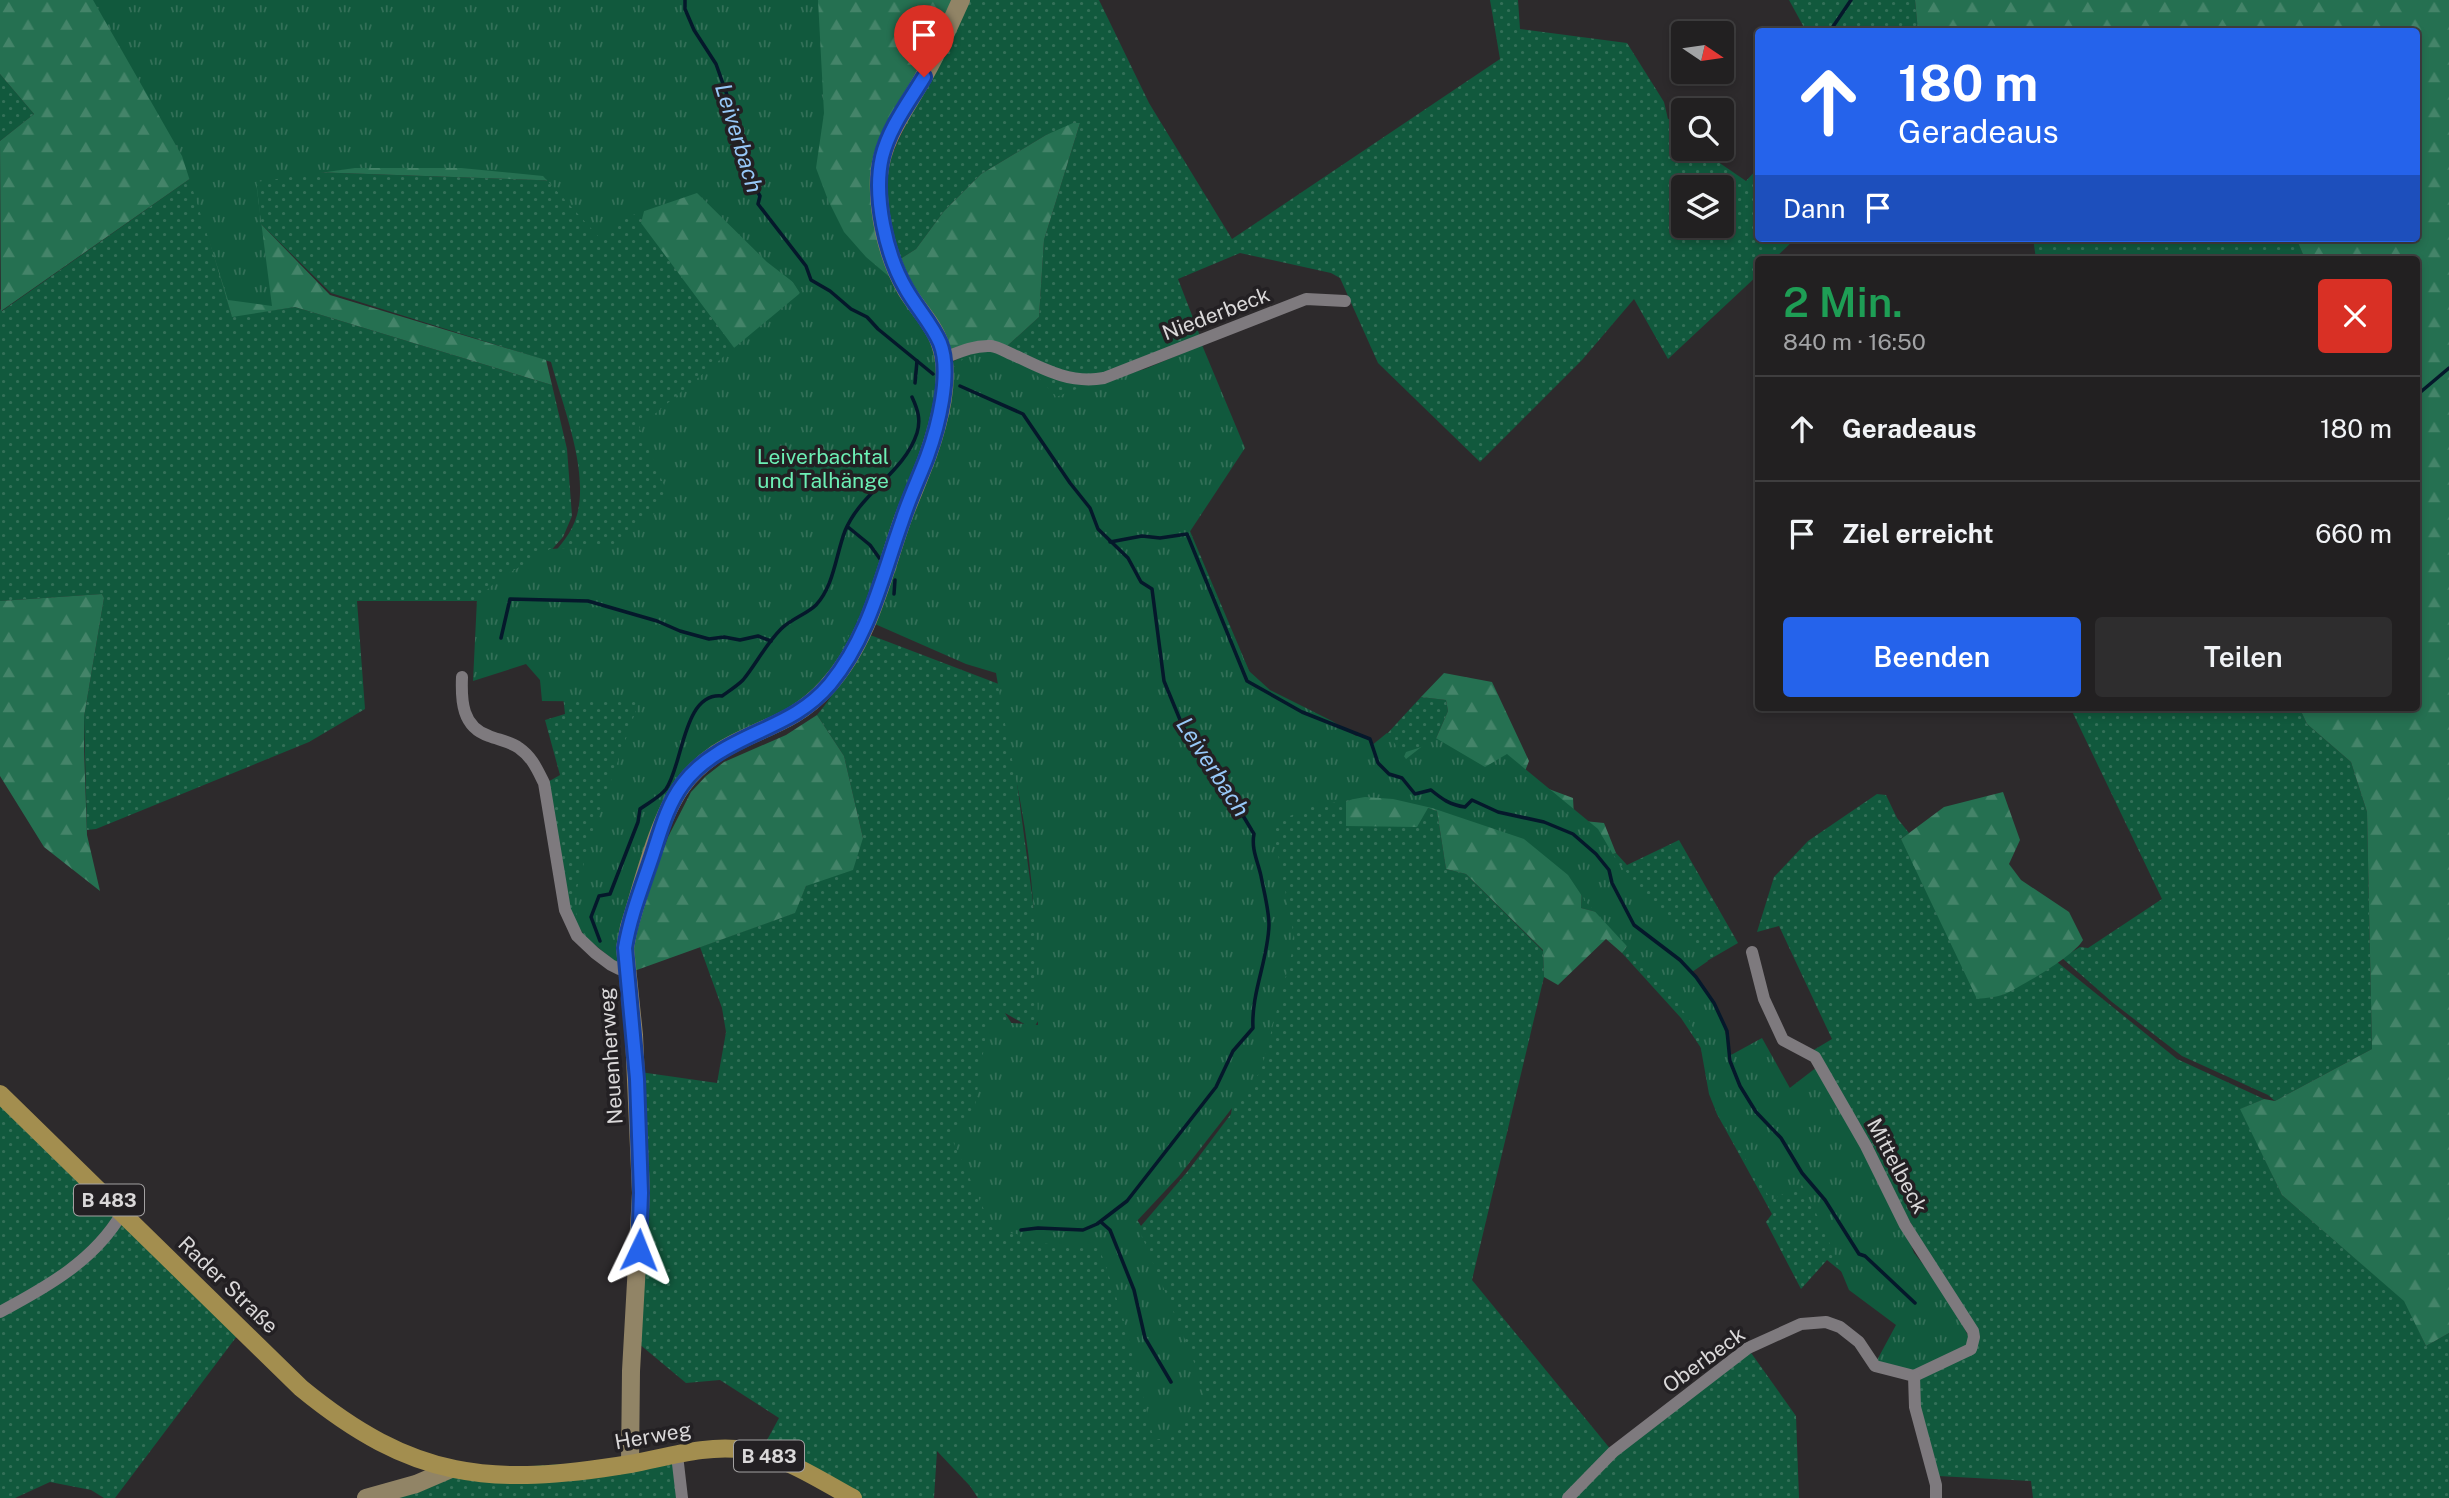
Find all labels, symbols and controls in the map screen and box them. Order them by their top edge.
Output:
pin [894,5,954,77]
icon: arrive [905,16,943,54]
north arrow [1671,21,1734,84]
map controls [1671,21,1734,238]
text: 180 m [1898,54,2038,112]
icon: ahead [1783,56,1874,147]
water label: Leiverbach [710,80,769,196]
button: search [1671,98,1734,161]
text: Geradeaus [1898,113,2059,150]
button: layers [1671,175,1734,238]
icon: arrive [1859,189,1897,227]
text: Dann [1783,193,1845,224]
text: 2 Min. [1783,277,1903,326]
button: close [2318,279,2392,353]
street label: Niederbeck [1159,282,1273,345]
text: 840 m · 16:50 [1783,328,1926,355]
icon: ahead [1783,410,1821,448]
text: Geradeaus [1842,413,1977,444]
text: 180 m [2320,413,2392,444]
park label: Leiverbachtal und Talhänge [757,444,889,493]
icon: arrive [1783,515,1821,553]
text: Ziel erreicht [1842,518,1994,549]
text: 660 m [2315,518,2392,549]
button: Beenden [1783,617,2081,697]
button: Teilen [2095,617,2392,697]
water label: Leiverbach [1171,712,1255,821]
street label: Neuenherweg [593,987,628,1125]
street label: Mittelbeck [1862,1114,1933,1218]
road number: B 483 [74,1184,144,1216]
position arrow [602,1213,676,1287]
street label: Rader Straße [173,1231,283,1338]
street label: Oberbeck [1658,1321,1750,1398]
street label: Herweg [613,1416,693,1455]
road number: B 483 [734,1440,804,1472]

